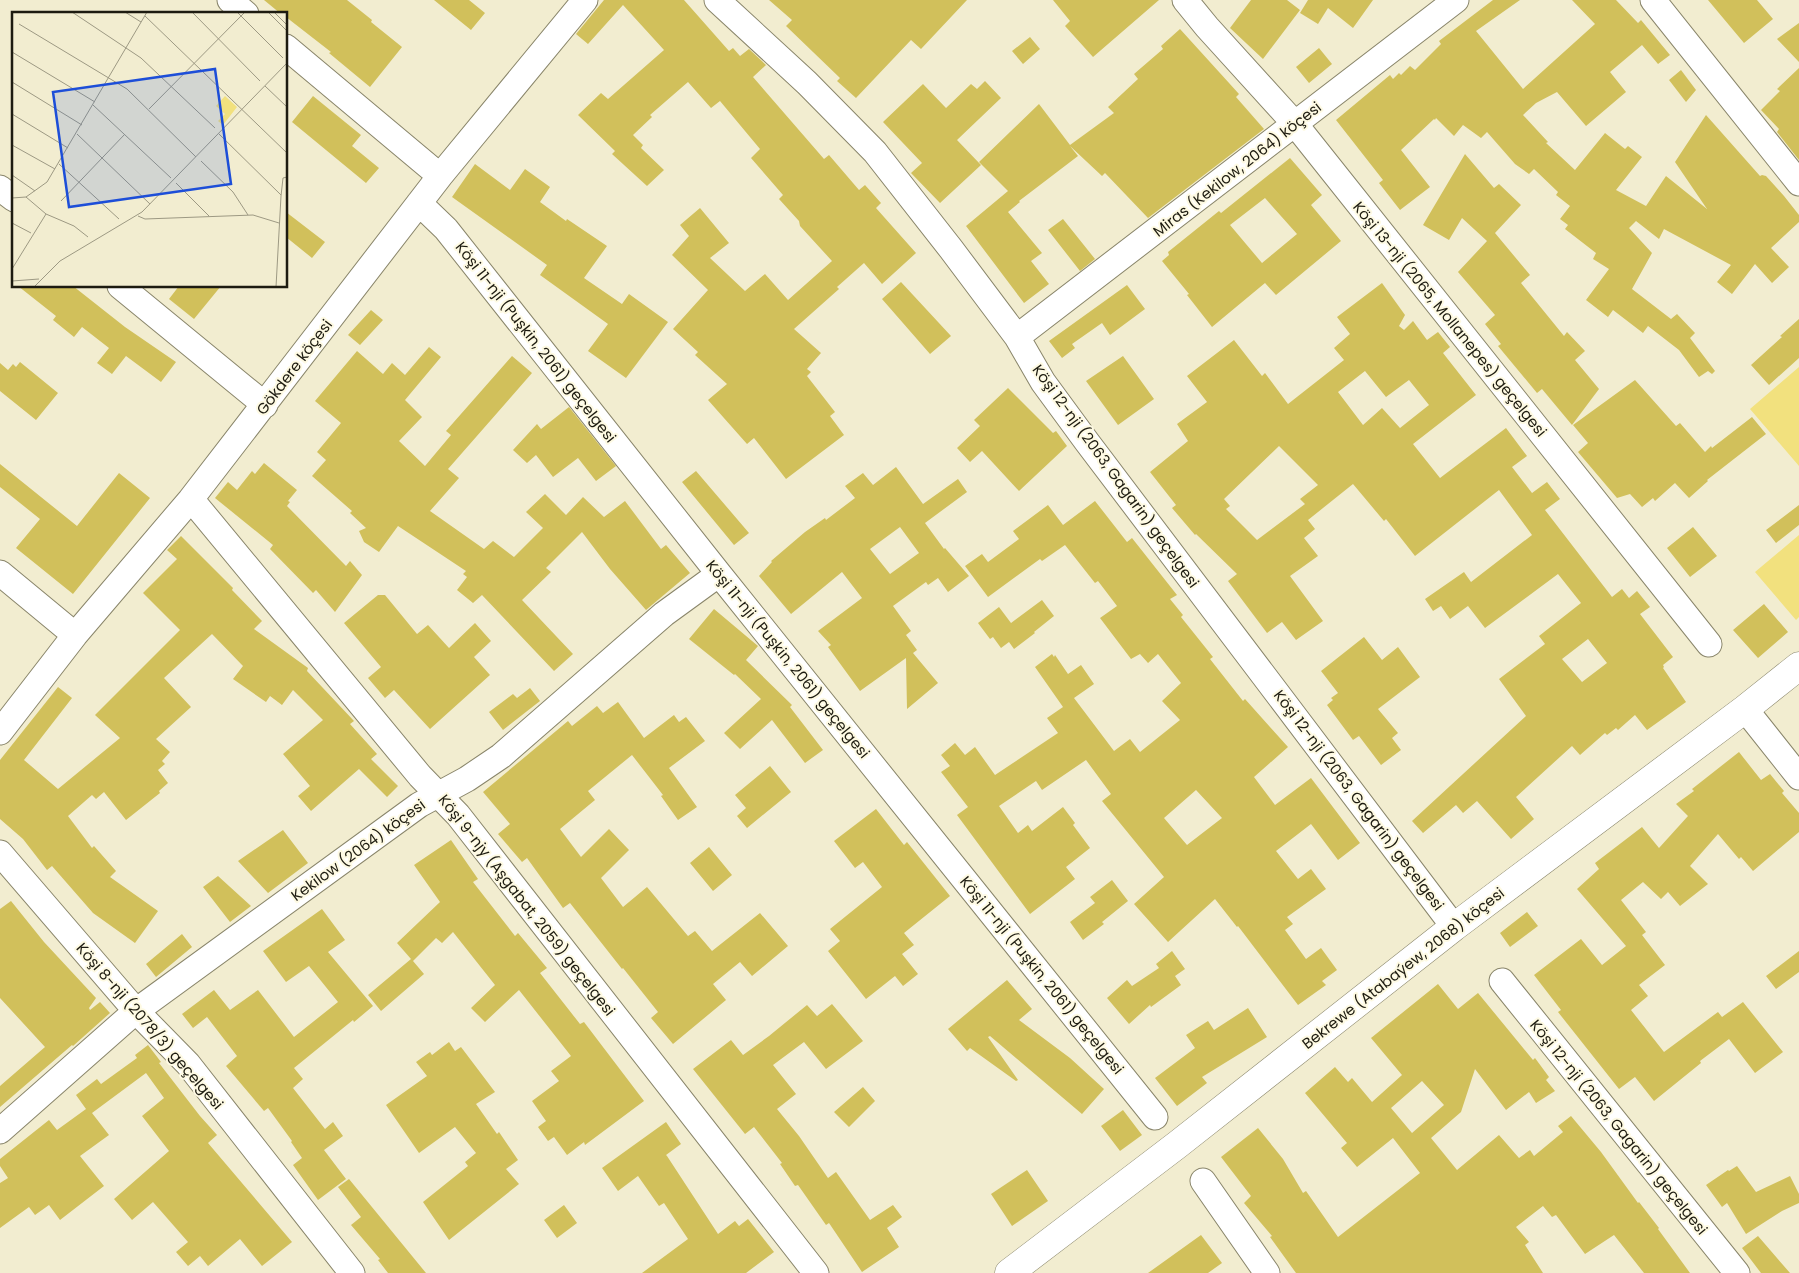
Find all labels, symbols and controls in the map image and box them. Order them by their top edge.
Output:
inset map [12,12,288,288]
street label: Miras (Kekilow, 2064) köçesi [1148,97,1326,241]
street label: Köşi 13-nji (2065, Mollanepes) geçelgesi [1348,197,1552,441]
street label: Köşi 11-nji (Puşkin, 2061) geçelgesi [451,237,621,447]
street label: Gökdere köçesi [251,315,337,419]
street label: Köşi 12-nji (2063, Gagarin) geçelgesi [1028,360,1204,592]
street label: Köşi 11-nji (Puşkin, 2061) geçelgesi [701,555,875,763]
street label: Köşi 12-nji (2063, Gagarin) geçelgesi [1269,685,1449,915]
street label: Köşi 9-njy (Aşgabat, 2059) geçelgesi [434,790,620,1020]
street label: Kekilow (2064) köçesi [287,794,429,906]
street label: Köşi 11-nji (Puşkin, 2061) geçelgesi [955,871,1129,1079]
street label: Bekrewe (Atabaýew, 2068) köçesi [1297,882,1509,1054]
street label: Köşi 8-nji (2078/3) geçelgesi [72,938,228,1114]
street label: Köşi 12-nji (2063, Gagarin) geçelgesi [1525,1015,1713,1239]

